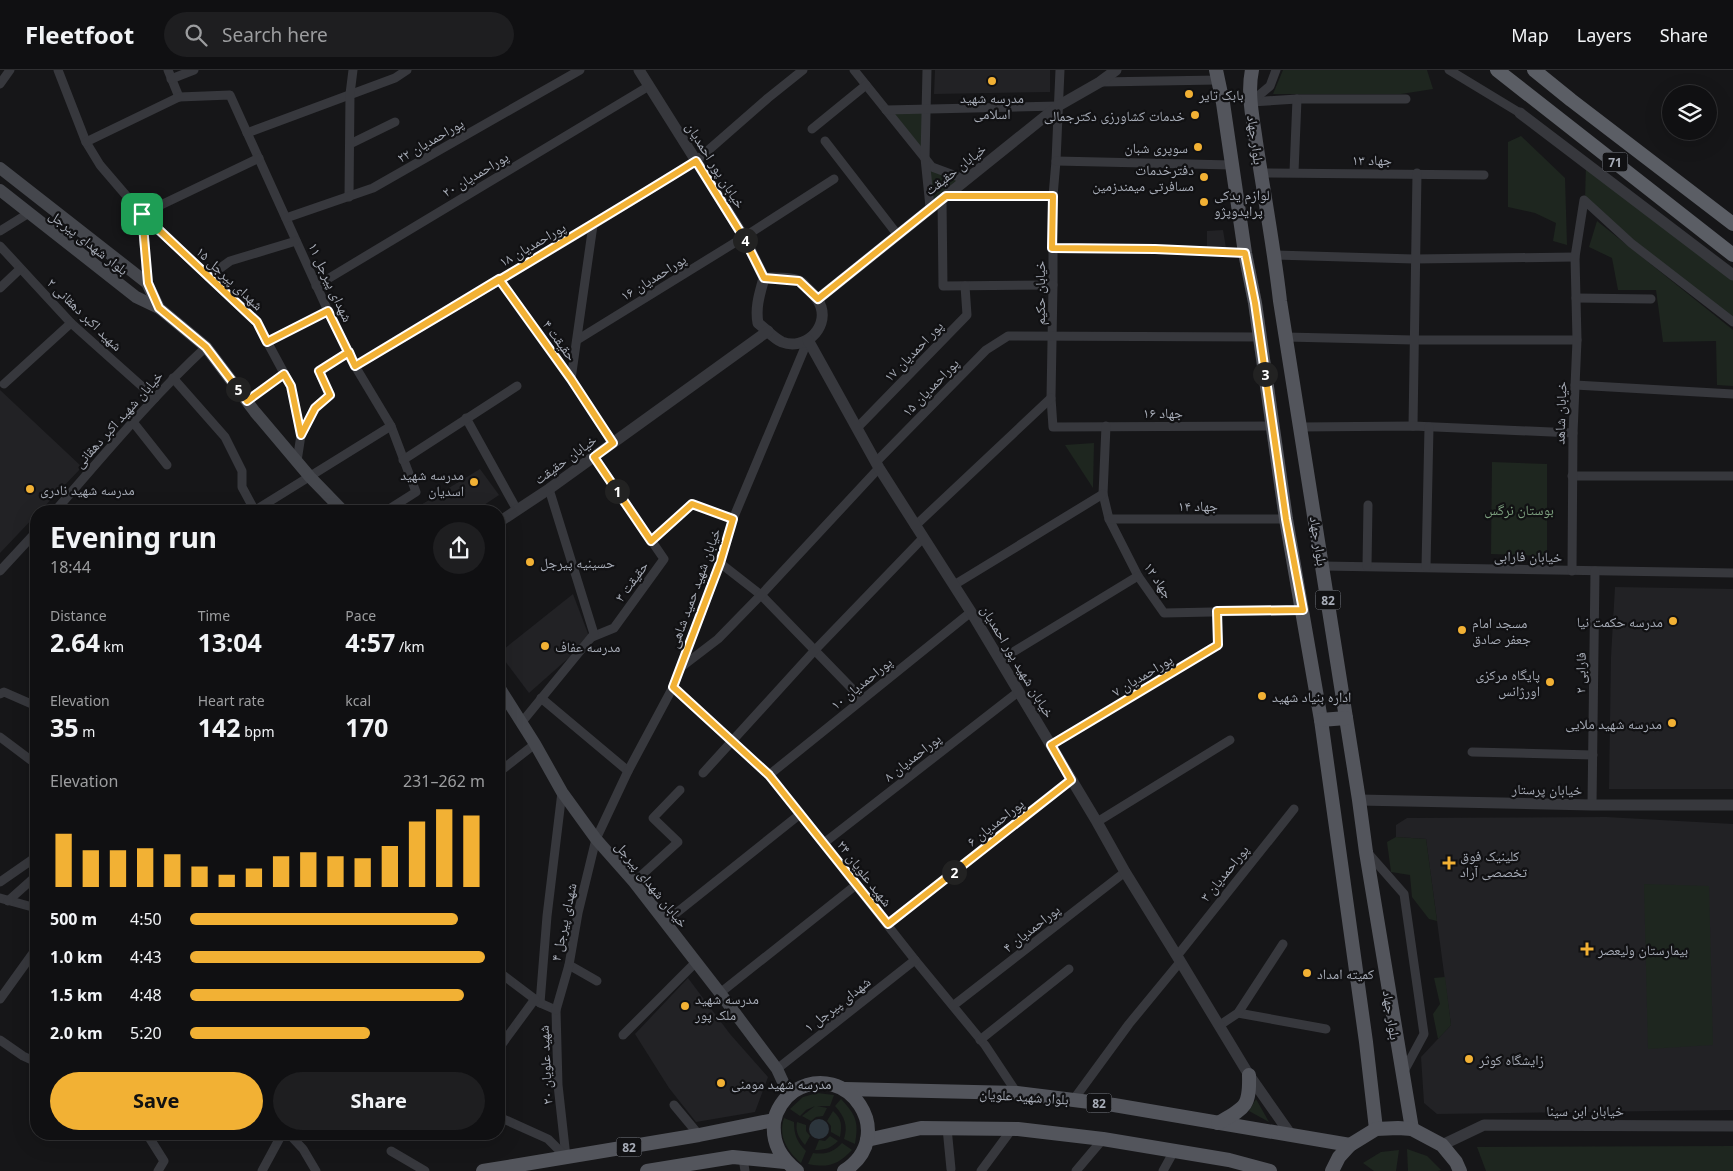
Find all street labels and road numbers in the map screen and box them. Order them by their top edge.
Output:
street label: پوراحمدیان ۲۲ [393,113,467,167]
street label: بلوار جهاد [1243,114,1269,166]
street label: خیابان پور احمدیان [682,118,750,212]
street label: خیابان حقیقت [920,139,990,199]
street label: پوراحمدیان ۲۰ [438,147,512,201]
street label: جهاد ۱۳ [1352,150,1392,169]
road number: 71 [1602,152,1628,171]
street label: بلوار شهدای پیرجل [45,205,133,279]
street label: پوراحمدیان ۱۸ [495,217,569,271]
street label: شهدای پیرجل ۱۱ [304,239,358,325]
street label: شهدای پیرجل ۱۵ [192,242,268,314]
street label: پوراحمدیان ۱۶ [617,249,690,305]
street label: خیابان حکیم [1030,261,1050,325]
street label: شهید اکبر دهقانی ۲ [43,273,127,355]
street label: حقیقت ۴ [539,316,581,364]
street label: پور احمدیان ۱۷ [879,316,947,386]
street label: پوراحمدیان ۱۵ [897,354,963,420]
street label: خیابان شهید اکبر دهقانی [69,366,167,472]
street label: خیابان شاهد [1549,381,1571,445]
street label: جهاد ۱۶ [1143,403,1183,422]
street label: خیابان حقیقت [530,430,600,488]
street label: جهاد ۱۴ [1178,496,1218,515]
street label: بلوار جهاد [1306,515,1332,567]
street label: خیابان شهید حمید شاهی [664,525,725,650]
street label: خیابان فارابی [1494,546,1562,566]
street label: حقیقت ۳ [610,557,652,605]
street label: جهاد ۱۲ [1140,558,1178,602]
road number: 82 [1316,590,1340,610]
street label: خیابان شهید پور احمدیان [977,601,1059,721]
street label: پوراحمدیان ۷ [1108,649,1176,701]
street label: پوراحمدیان ۱۰ [826,652,896,714]
street label: فارابی ۲ [1570,652,1590,694]
street label: پوراحمدیان ۸ [879,728,945,785]
street label: خیابان پرستار [1511,779,1582,799]
street label: پوراحمدیان ۶ [962,793,1028,850]
street label: شهید علویان ۲۴ [833,836,897,910]
street label: خیابان شهدای پیرجل [611,837,693,931]
street label: پوراحمدیان ۳ [1195,840,1253,905]
street label: شهدای پیرجل ۴ [545,881,581,963]
street label: پوراحمدیان ۴ [998,899,1064,956]
street label: شهدای ‍‍‍‍‍‍پیرجل ۱ [800,972,874,1036]
street label: بلوار جهاد [1379,989,1405,1041]
street label: شهید علویان ۲۰ [533,1025,557,1105]
street label: بلوار شهید علویان [979,1083,1070,1109]
road number: 82 [1086,1094,1112,1112]
street label: خیابان ابن سینا [1546,1101,1624,1120]
road number: 82 [616,1138,642,1156]

